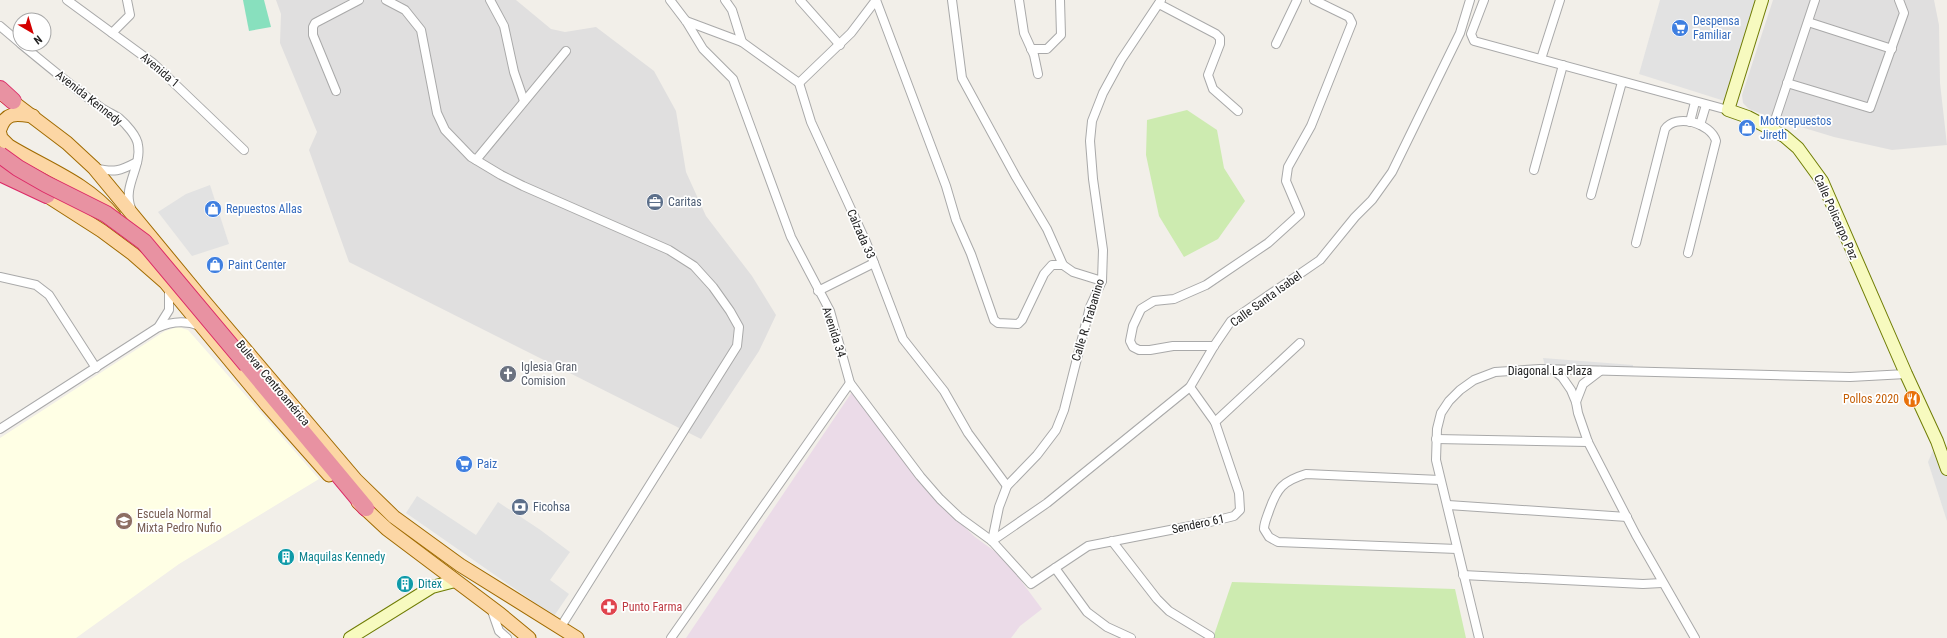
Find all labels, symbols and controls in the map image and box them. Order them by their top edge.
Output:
north arrow [12,12,52,52]
place label: Despensa Familiar [1693,14,1740,42]
supermarket icon: Despensa Familiar [1670,18,1690,38]
text: N [31,32,45,47]
street label: Avenida 1 [138,50,182,90]
street label: Avenida Kennedy [53,68,125,128]
place label: Motorepuestos Jireth [1760,114,1831,142]
shop icon: Motorepuestos Jireth [1737,118,1757,138]
street label: Calle Policarpo Paz [1811,172,1861,262]
office icon: Caritas [645,192,665,212]
place label: Caritas [668,195,702,209]
shop icon: Repuestos Allas [203,199,223,219]
place label: Repuestos Allas [226,202,302,216]
street label: Calzada 33 [844,207,878,261]
shop icon: Paint Center [205,255,225,275]
place label: Paint Center [228,258,287,272]
street label: Calle Santa Isabel [1228,268,1304,330]
street label: Calle R. Trabanino [1069,277,1107,363]
street label: Avenida 34 [819,305,849,359]
street label: Bulevar Centroamérica [233,337,313,429]
place label: Iglesia Gran Comision [521,360,577,388]
church icon: Iglesia Gran Comision [498,364,518,384]
street label: Diagonal La Plaza [1508,364,1593,378]
restaurant icon: Pollos 2020 [1902,389,1922,409]
place label: Pollos 2020 [1843,392,1899,406]
supermarket icon: Paiz [454,454,474,474]
place label: Paiz [477,457,497,471]
bank icon: Ficohsa [510,497,530,517]
place label: Ficohsa [533,500,570,514]
place label: Escuela Normal Mixta Pedro Nufio [137,507,222,535]
school or university icon: Escuela Normal Mixta Pedro Nufio [114,511,134,531]
street label: Sendero 61 [1170,512,1226,536]
building icon: Maquilas Kennedy [276,547,296,567]
place label: Maquilas Kennedy [299,550,385,564]
building icon: Ditex [395,574,415,594]
place label: Ditex [418,577,442,591]
pharmacy icon: Punto Farma [599,597,619,617]
place label: Punto Farma [622,600,682,614]

